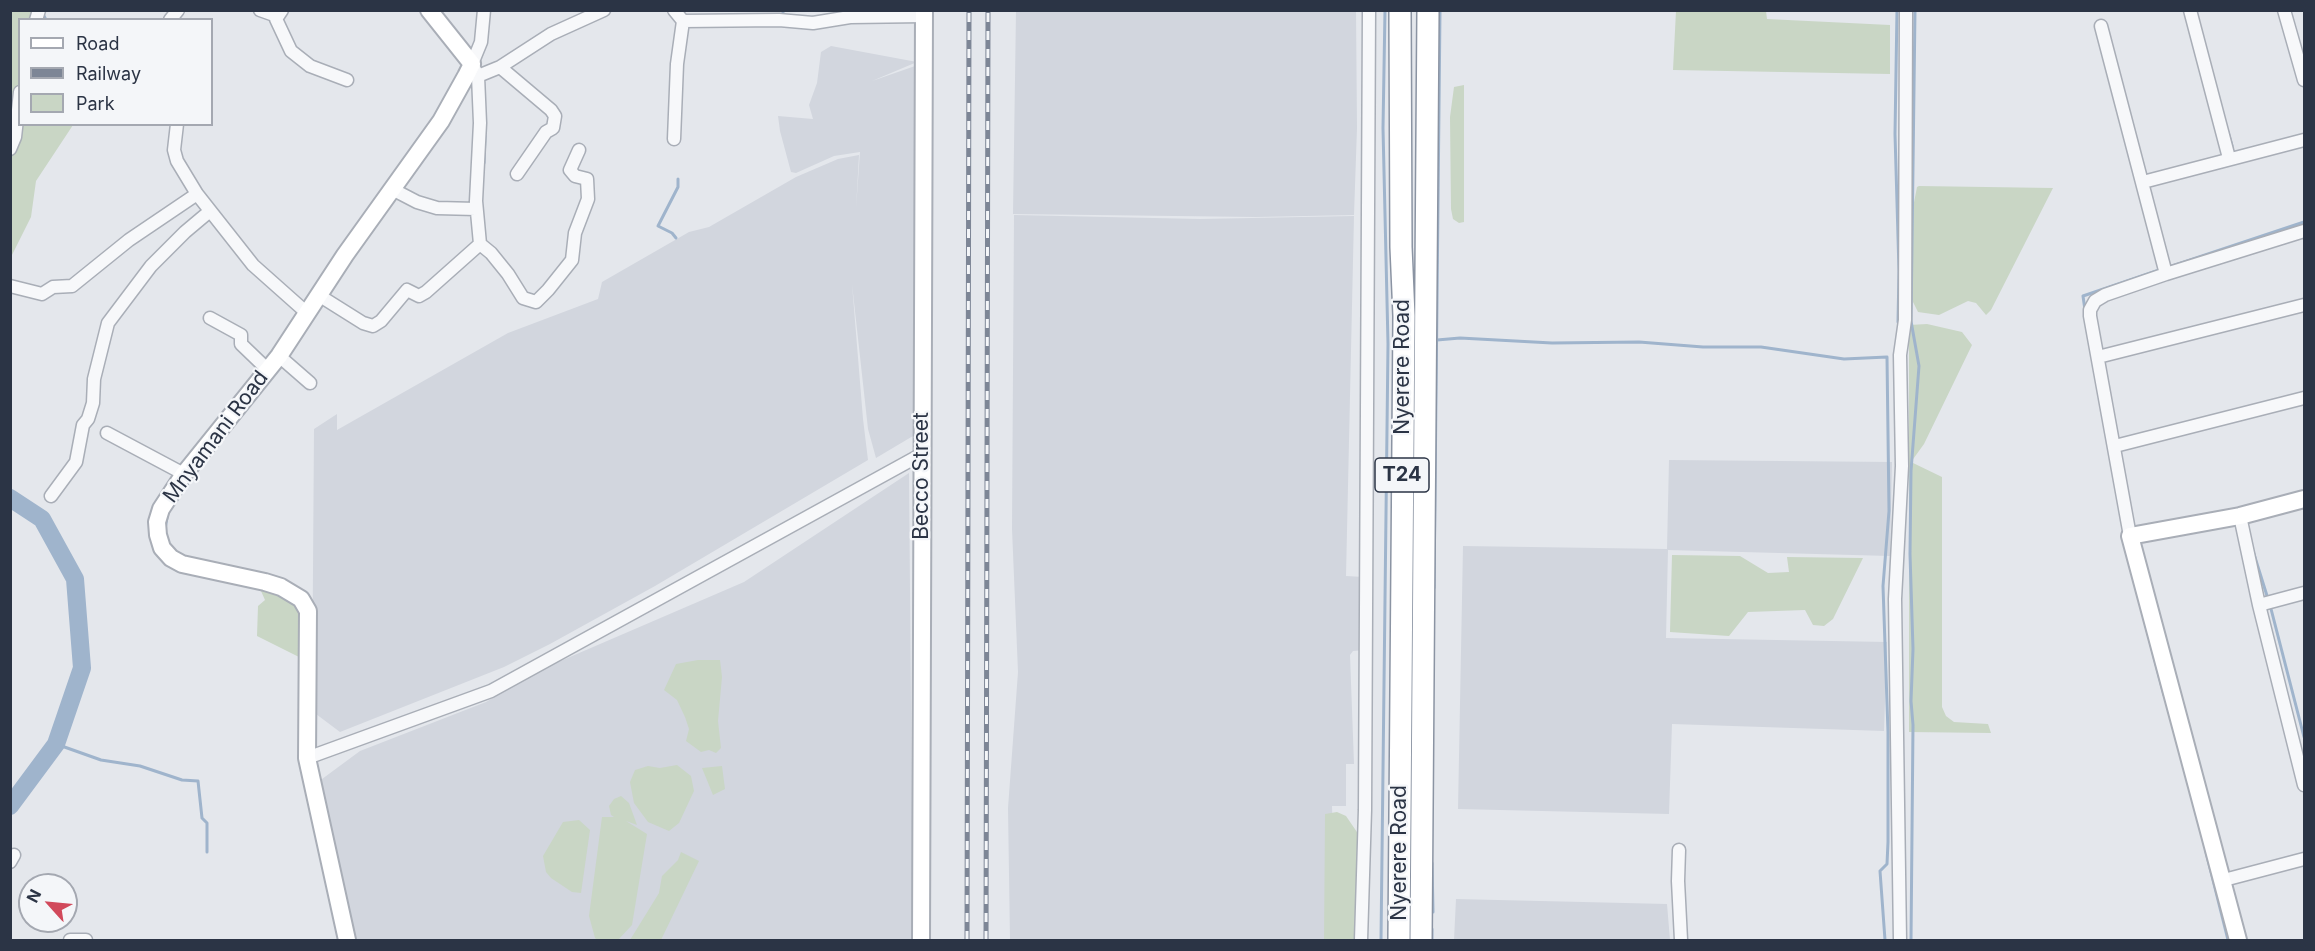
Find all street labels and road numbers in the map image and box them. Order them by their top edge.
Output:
street label: Nyerere Road [1390,299,1416,435]
street label: Mnyamani Road [158,366,274,508]
street label: Becco Street [909,412,935,540]
road number: T24 [1375,458,1429,492]
street label: Nyerere Road [1387,785,1413,921]

